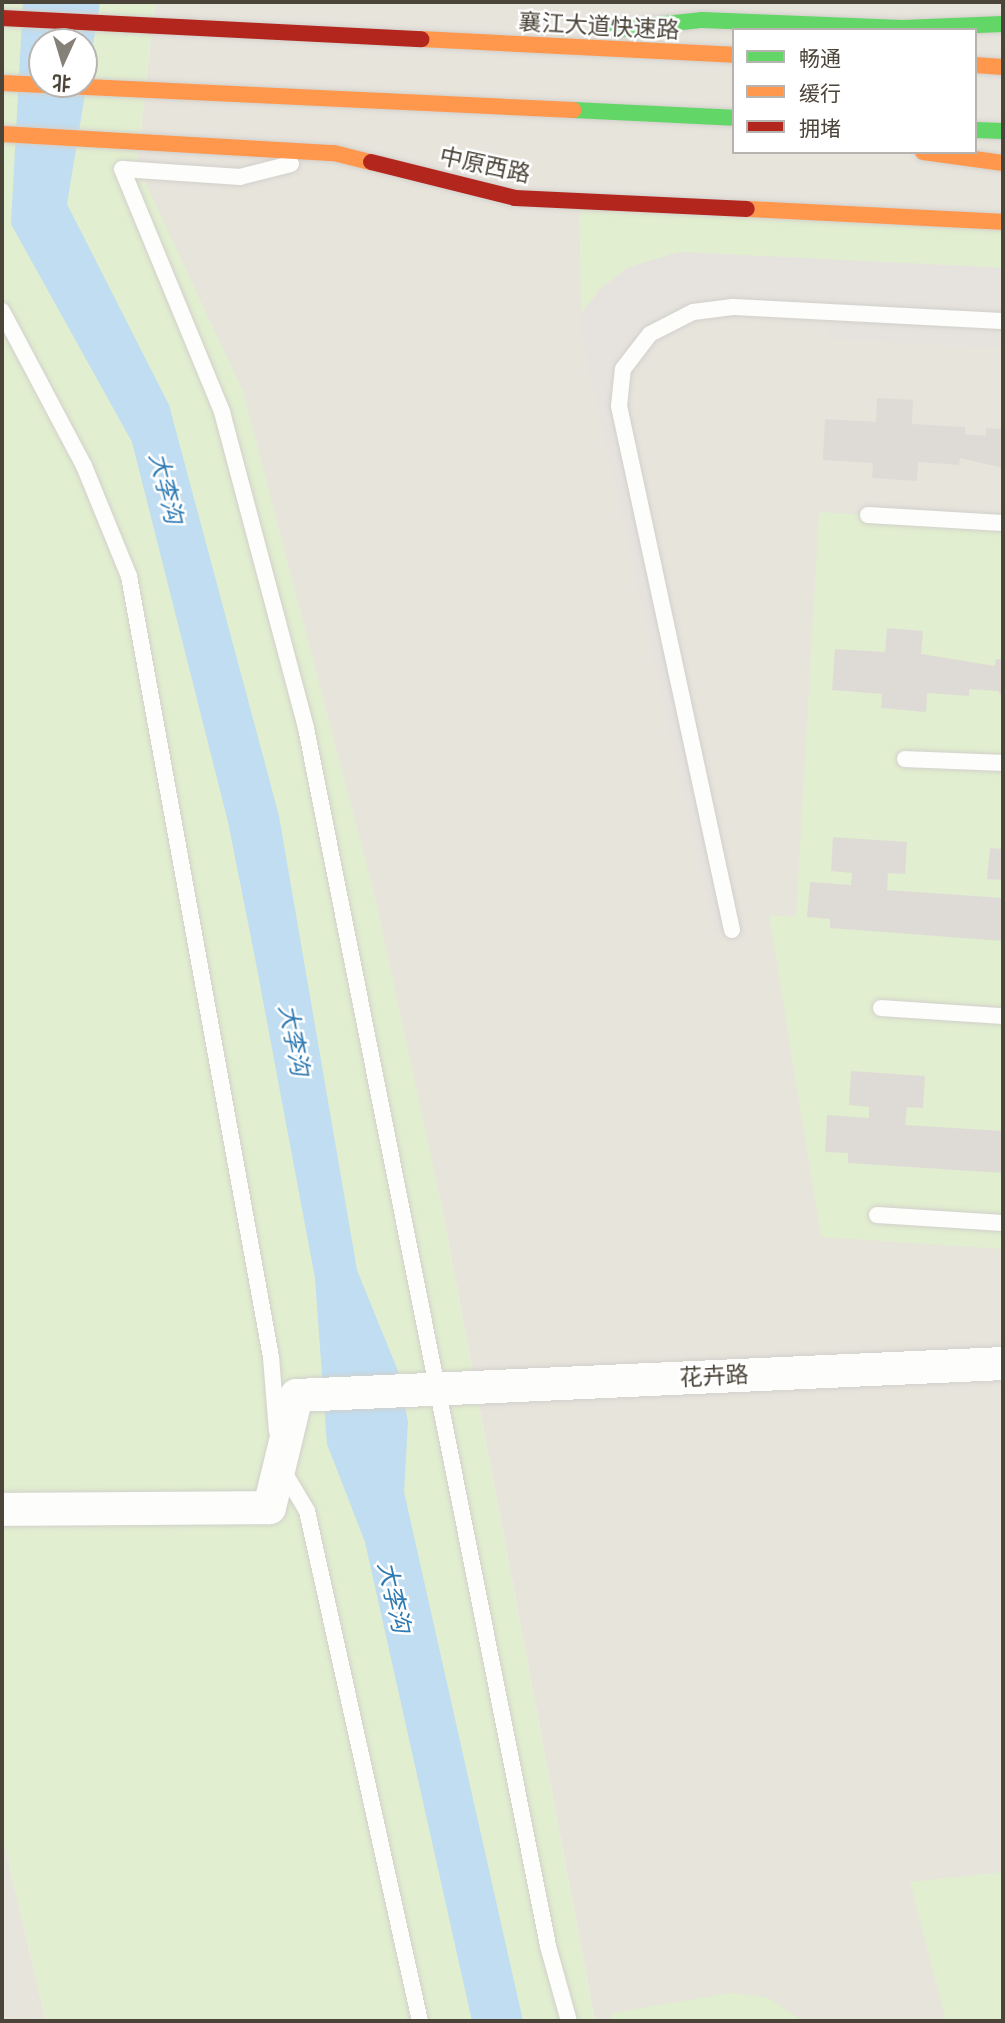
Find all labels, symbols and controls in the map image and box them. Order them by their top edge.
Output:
street label: 襄江大道快速路 [518,8,680,44]
north arrow [28,28,98,98]
legend [732,28,977,154]
text: 畅通 [799,45,841,72]
text: 北 [51,69,72,96]
text: 缓行 [799,80,841,107]
text: 拥堵 [799,115,841,142]
street label: 中原西路 [437,142,533,188]
water label: 大李沟 [143,450,189,526]
water label: 大李沟 [273,1002,315,1078]
street label: 花卉路 [679,1360,749,1392]
water label: 大李沟 [372,1559,416,1635]

